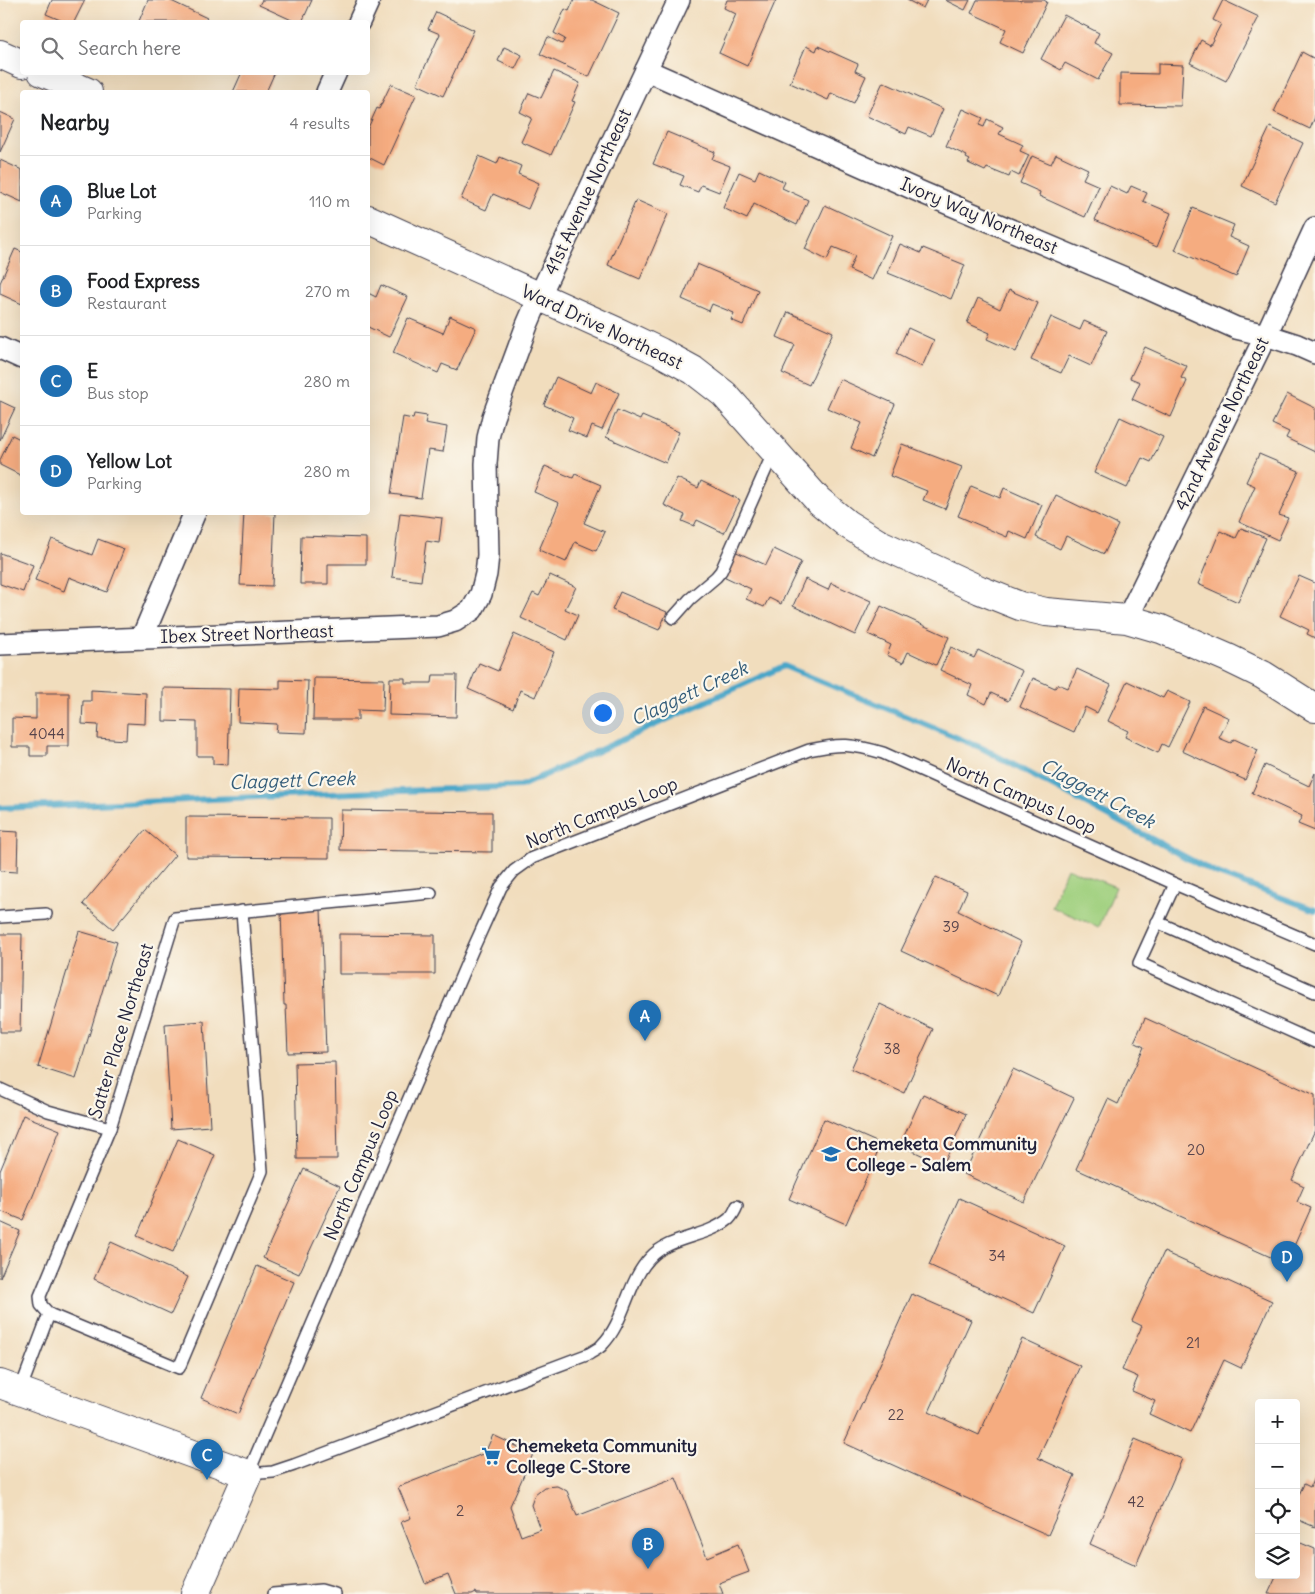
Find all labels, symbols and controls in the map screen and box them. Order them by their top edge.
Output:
search box [20,20,370,75]
icon: search [38,34,66,62]
text: Search here [78,36,181,60]
street label: 41st Avenue Northeast [539,105,636,279]
text: Nearby [40,109,110,136]
text: 4 results [289,113,350,133]
street label: Ivory Way Northeast [897,172,1061,259]
text: Blue Lot [87,179,157,203]
text: A [51,191,61,211]
text: 110 m [309,191,350,211]
text: Parking [87,203,142,223]
text: Food Express [87,269,200,293]
street label: Ward Drive Northeast [518,279,687,374]
text: B [51,281,61,301]
text: 270 m [305,281,350,301]
text: Restaurant [87,293,167,313]
street label: 42nd Avenue Northeast [1169,333,1274,514]
text: E [87,359,98,383]
text: C [51,371,61,391]
text: 280 m [304,371,350,391]
text: Bus stop [87,383,149,403]
text: Yellow Lot [87,449,172,473]
text: D [50,461,62,481]
text: 280 m [304,461,350,481]
text: Parking [87,473,142,493]
street label: Ibex Street Northeast [160,619,334,648]
water label: Claggett Creek [627,655,752,731]
your location [590,700,616,726]
house number: 4044 [29,724,65,743]
street label: North Campus Loop [943,752,1100,839]
water label: Claggett Creek [1037,753,1160,834]
water label: Claggett Creek [229,766,357,794]
street label: North Campus Loop [523,772,681,853]
house number: 39 [942,917,960,936]
street label: Satter Place Northeast [83,941,158,1121]
pin: A [629,1000,661,1041]
house number: 38 [883,1039,901,1058]
street label: North Campus Loop [318,1086,403,1244]
place label: Chemeketa Community College - Salem [846,1132,1037,1176]
house number: 20 [1187,1140,1205,1159]
school or university icon: Chemeketa Community College - Salem [820,1143,842,1165]
pin: D [1271,1241,1303,1282]
house number: 34 [988,1246,1006,1265]
house number: 21 [1186,1333,1200,1352]
map controls [1255,1399,1300,1579]
button: + [1255,1399,1300,1444]
house number: 22 [888,1405,904,1424]
place label: Chemeketa Community College C-Store [506,1434,697,1478]
pin: C [191,1439,223,1480]
button: − [1255,1444,1300,1489]
supermarket icon: Chemeketa Community College C-Store [480,1445,502,1467]
button: locate [1255,1489,1300,1534]
house number: 42 [1128,1492,1144,1511]
house number: 2 [456,1501,464,1520]
pin: B [632,1528,664,1569]
button: layers [1255,1534,1300,1579]

